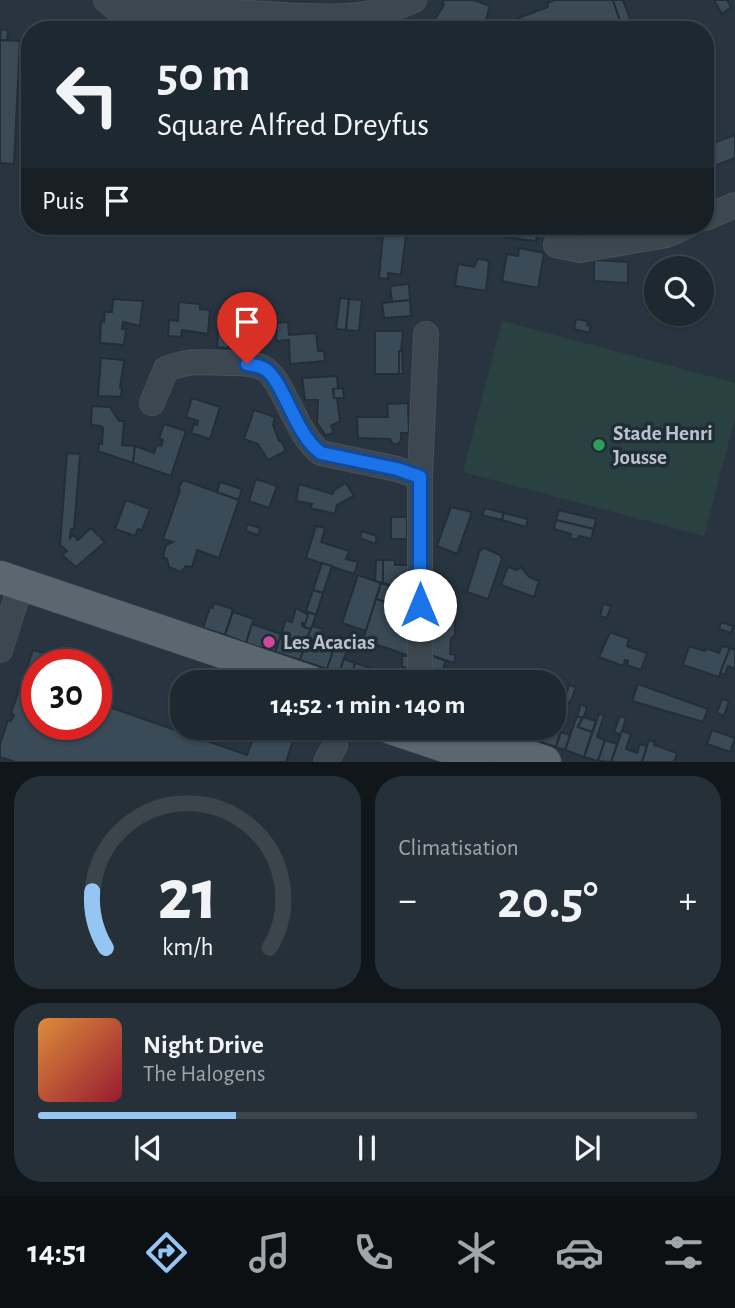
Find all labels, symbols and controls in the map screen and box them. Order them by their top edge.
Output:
icon: left [42,49,133,140]
text: 50 m [157,51,251,100]
text: Square Alfred Dreyfus [157,109,429,141]
icon: arrive [98,182,136,220]
text: Puis [42,188,84,214]
map controls [644,256,714,326]
button: search [644,256,714,326]
pin [217,292,277,364]
icon: arrive [228,303,266,341]
place label: Stade Henri Jousse [613,423,713,468]
marker: Stade Henri Jousse [591,437,607,453]
position arrow [383,568,457,642]
place label: Les Acacias [283,632,375,653]
marker: Les Acacias [261,634,277,650]
speed limit sign: 30 [21,649,112,740]
text: 14:52 · 1 min · 140 m [270,692,466,718]
text: Climatisation [399,837,519,860]
text: 21 [157,861,218,934]
text: 20.5° [497,875,598,927]
text: − [399,882,417,920]
text: + [679,882,697,920]
text: km/h [161,935,213,960]
text: Night Drive [143,1032,264,1058]
text: The Halogens [143,1063,265,1086]
icon: previous [129,1129,167,1167]
icon: pause [348,1129,386,1167]
icon: next [568,1129,606,1167]
icon: directions [142,1228,191,1277]
icon: music [245,1228,294,1277]
icon: phone [349,1228,398,1277]
icon: climate [452,1228,501,1277]
icon: car [555,1228,604,1277]
icon: filters [659,1228,708,1277]
text: 14:51 [27,1236,87,1268]

